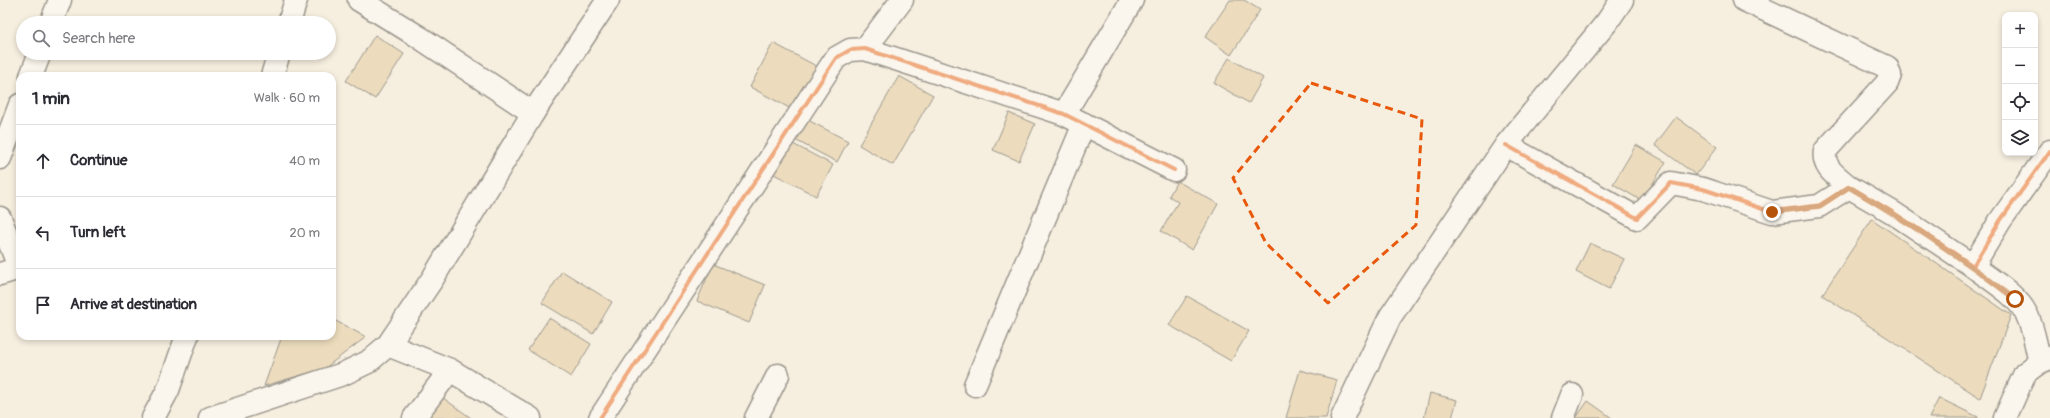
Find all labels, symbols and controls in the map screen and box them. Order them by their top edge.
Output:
map controls [2002,12,2038,156]
button: + [2002,12,2038,48]
search box [16,16,336,60]
icon: search [30,27,52,49]
text: Search here [62,29,135,48]
button: − [2002,48,2038,84]
button: locate [2002,84,2038,120]
text: 1 min [32,88,70,109]
text: Walk · 60 m [254,90,320,106]
button: layers [2002,120,2038,156]
icon: ahead [32,150,54,172]
text: Continue [70,151,128,170]
text: 40 m [289,153,320,169]
route end [1763,203,1781,221]
icon: left [32,222,54,244]
text: Turn left [70,223,126,242]
text: 20 m [289,225,320,241]
route start [2006,290,2024,308]
icon: arrive [32,294,54,316]
text: Arrive at destination [70,295,197,314]

